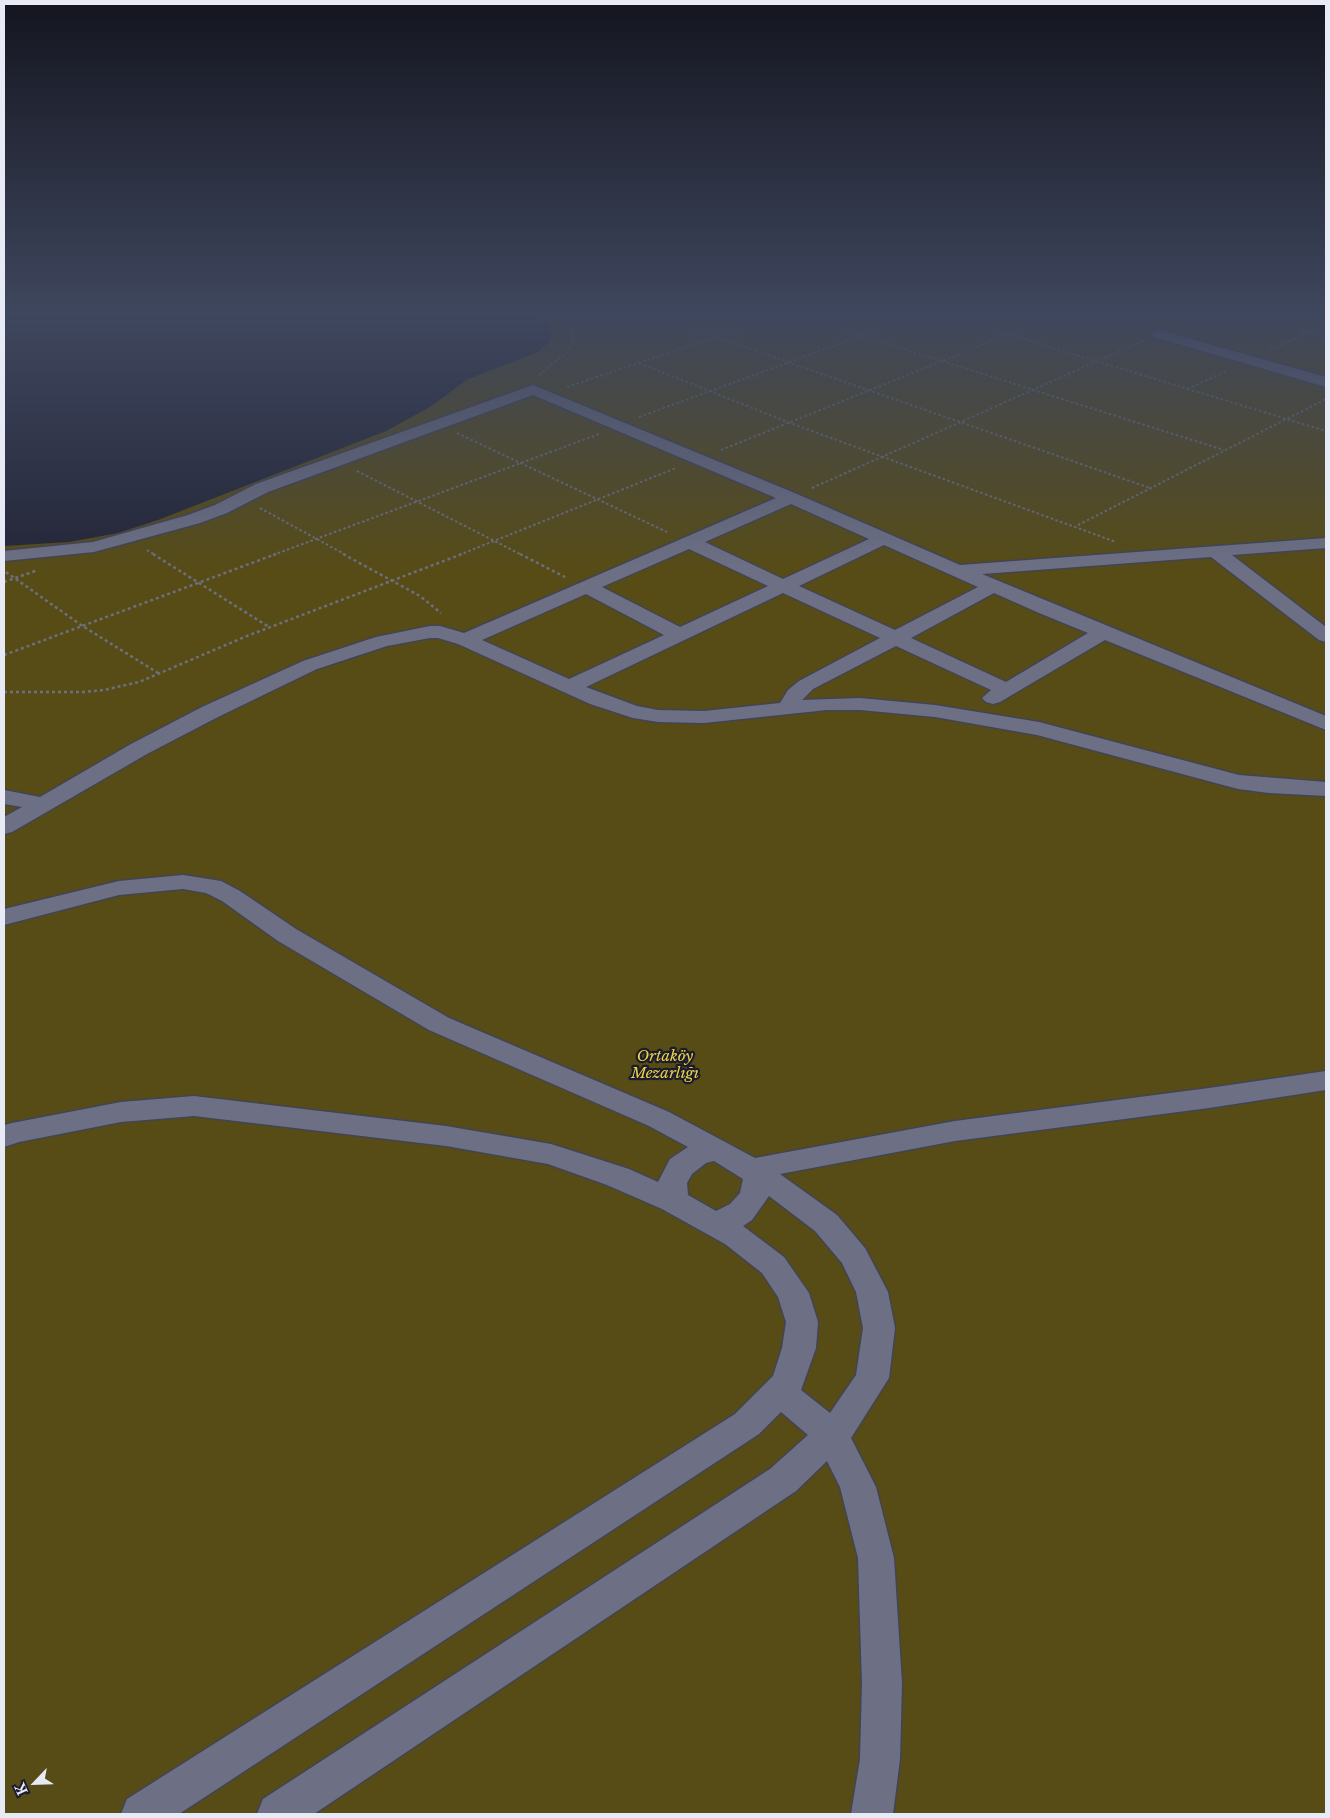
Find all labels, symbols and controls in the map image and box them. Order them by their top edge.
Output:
park label: Ortaköy Mezarlığı [631,1048,699,1083]
north arrow [10,1758,60,1808]
text: K [11,1780,32,1798]

